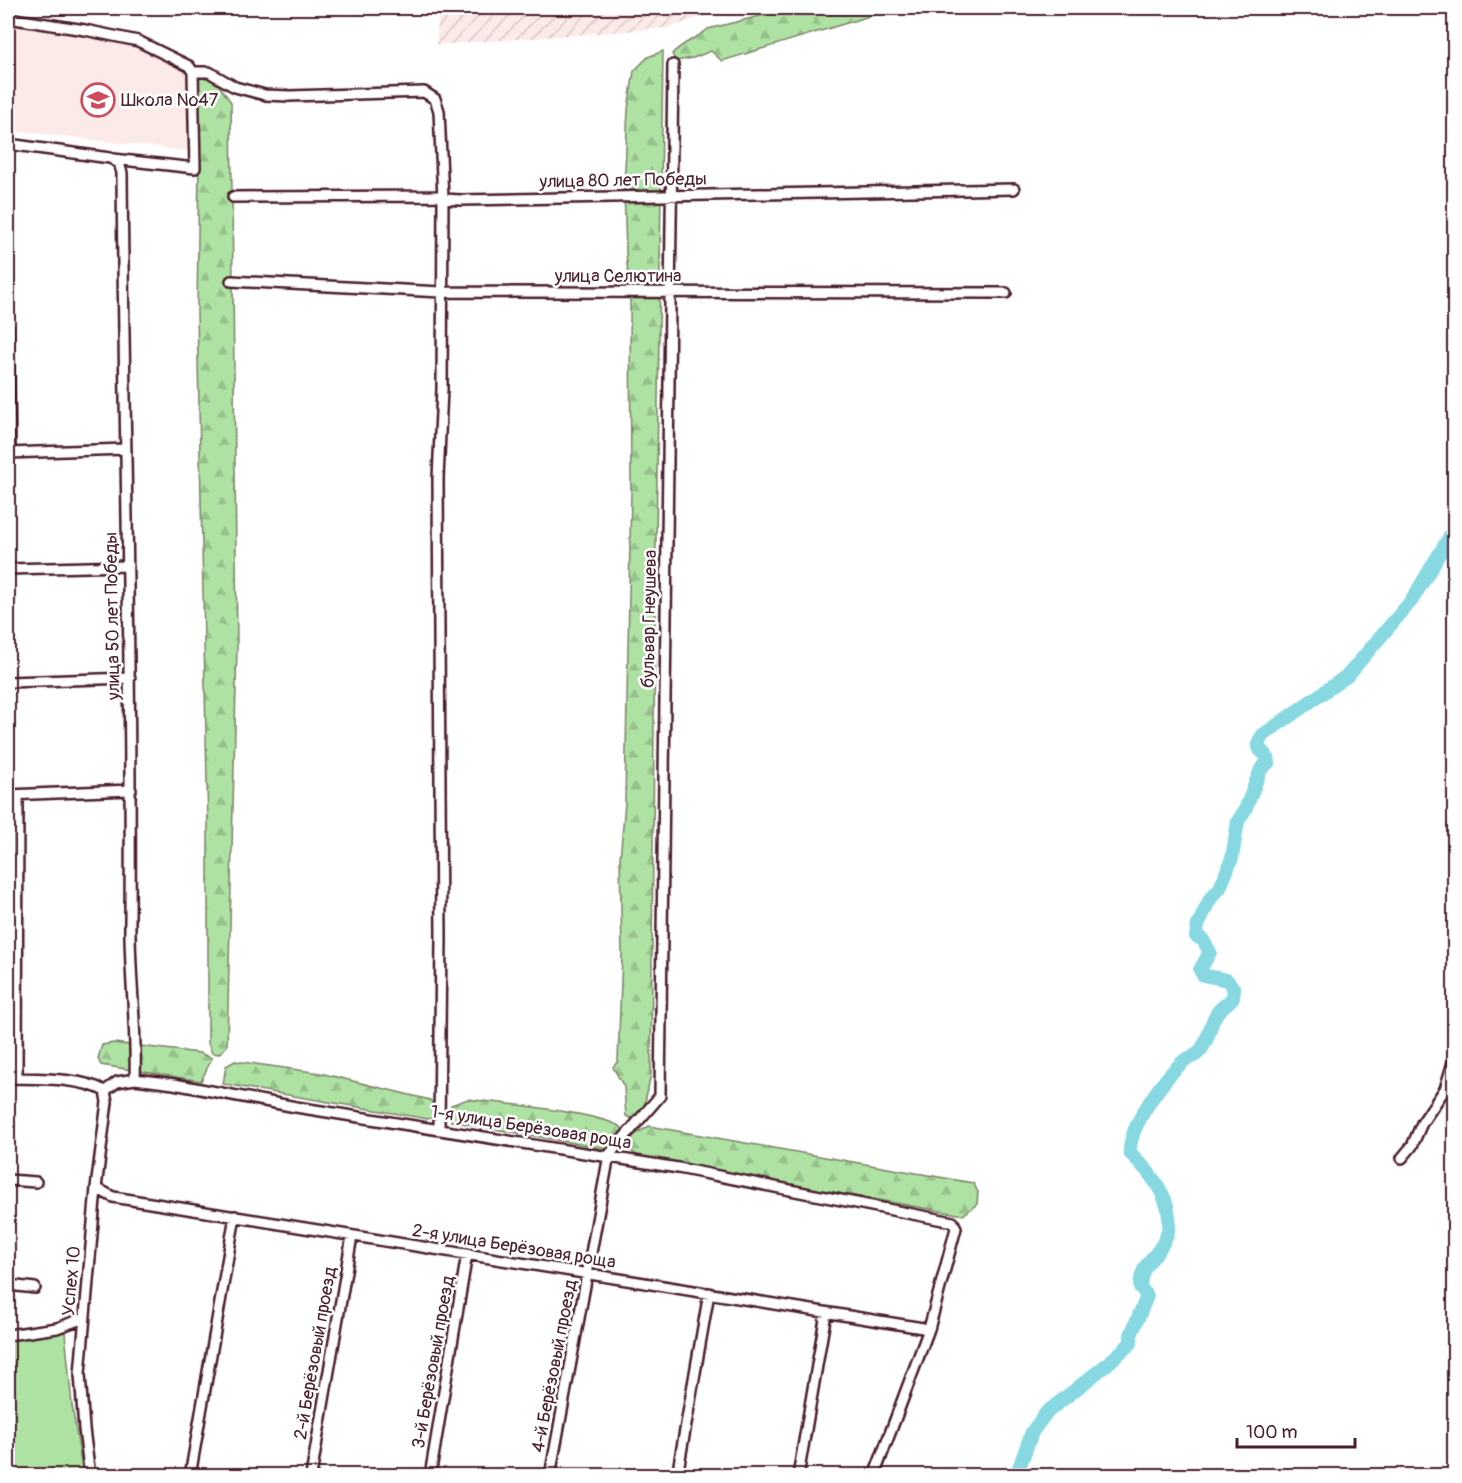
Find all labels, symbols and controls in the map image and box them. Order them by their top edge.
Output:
school or university icon: Школа №47 [80,82,116,118]
place label: Школа №47 [121,89,219,112]
street label: улица 80 лет Победы [538,168,707,193]
street label: улица Селютина [554,265,681,288]
street label: улица 50 лет Победы [100,532,125,701]
street label: бульвар Гнеушева [637,550,662,688]
street label: 1-я улица Берёзовая роща [429,1100,633,1155]
street label: 2-я улица Берёзовая роща [411,1219,617,1274]
street label: Успех 10 [57,1245,86,1317]
street label: 2-й Берёзовый проезд [289,1265,342,1441]
street label: 3-й Берёзовый проезд [407,1274,460,1450]
street label: 4-й Берёзовый проезд [526,1278,583,1454]
scale bar [1237,1411,1356,1449]
text: 100 m [1246,1421,1298,1444]

